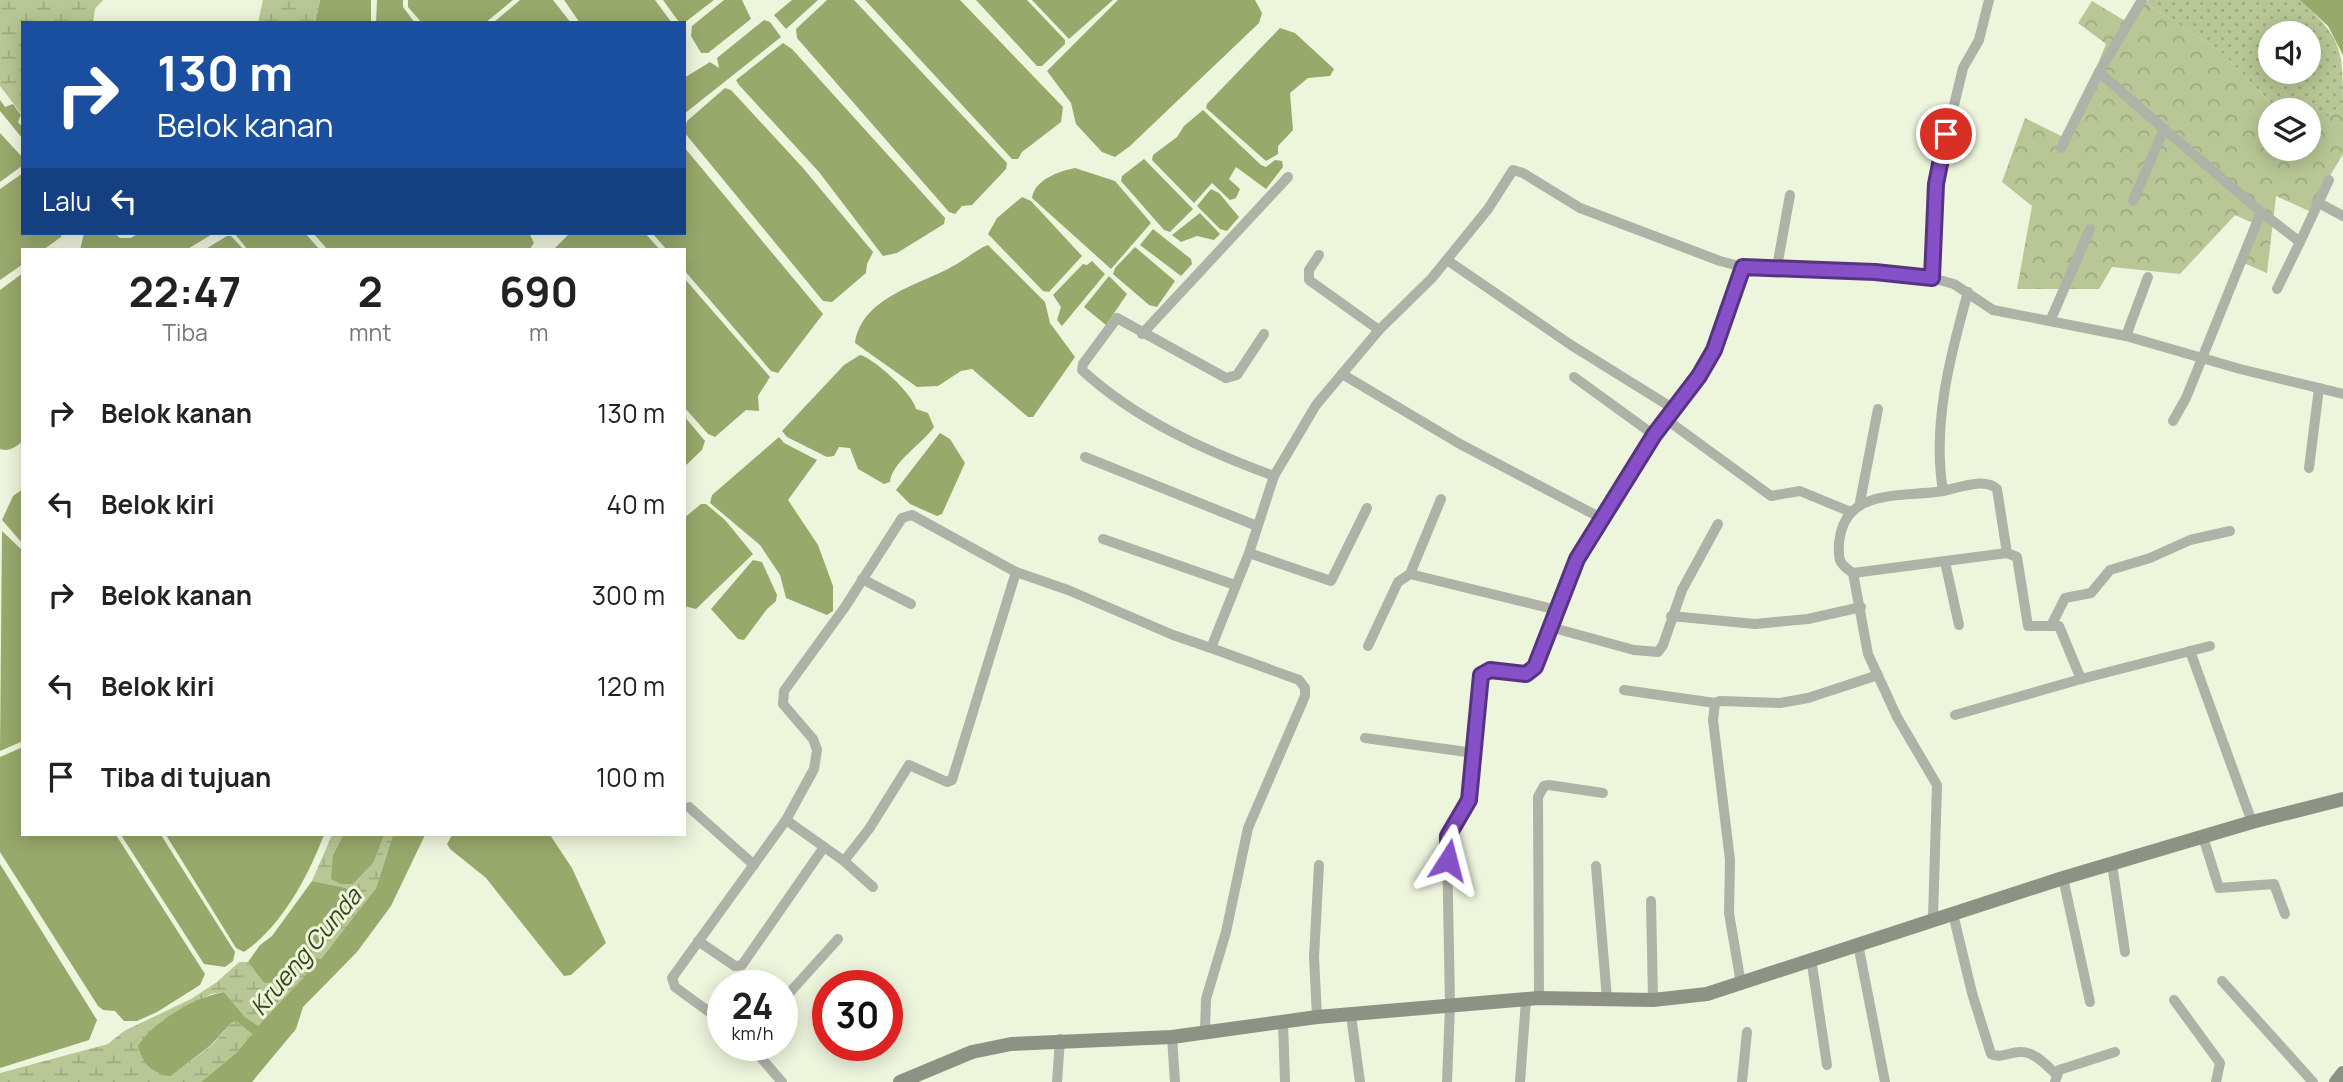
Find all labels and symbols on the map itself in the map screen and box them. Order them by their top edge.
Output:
pin [1916,104,1976,164]
position arrow [1411,823,1485,897]
water label: Krueng Cunda [242,879,369,1022]
speed limit sign: 30 [812,970,903,1061]

